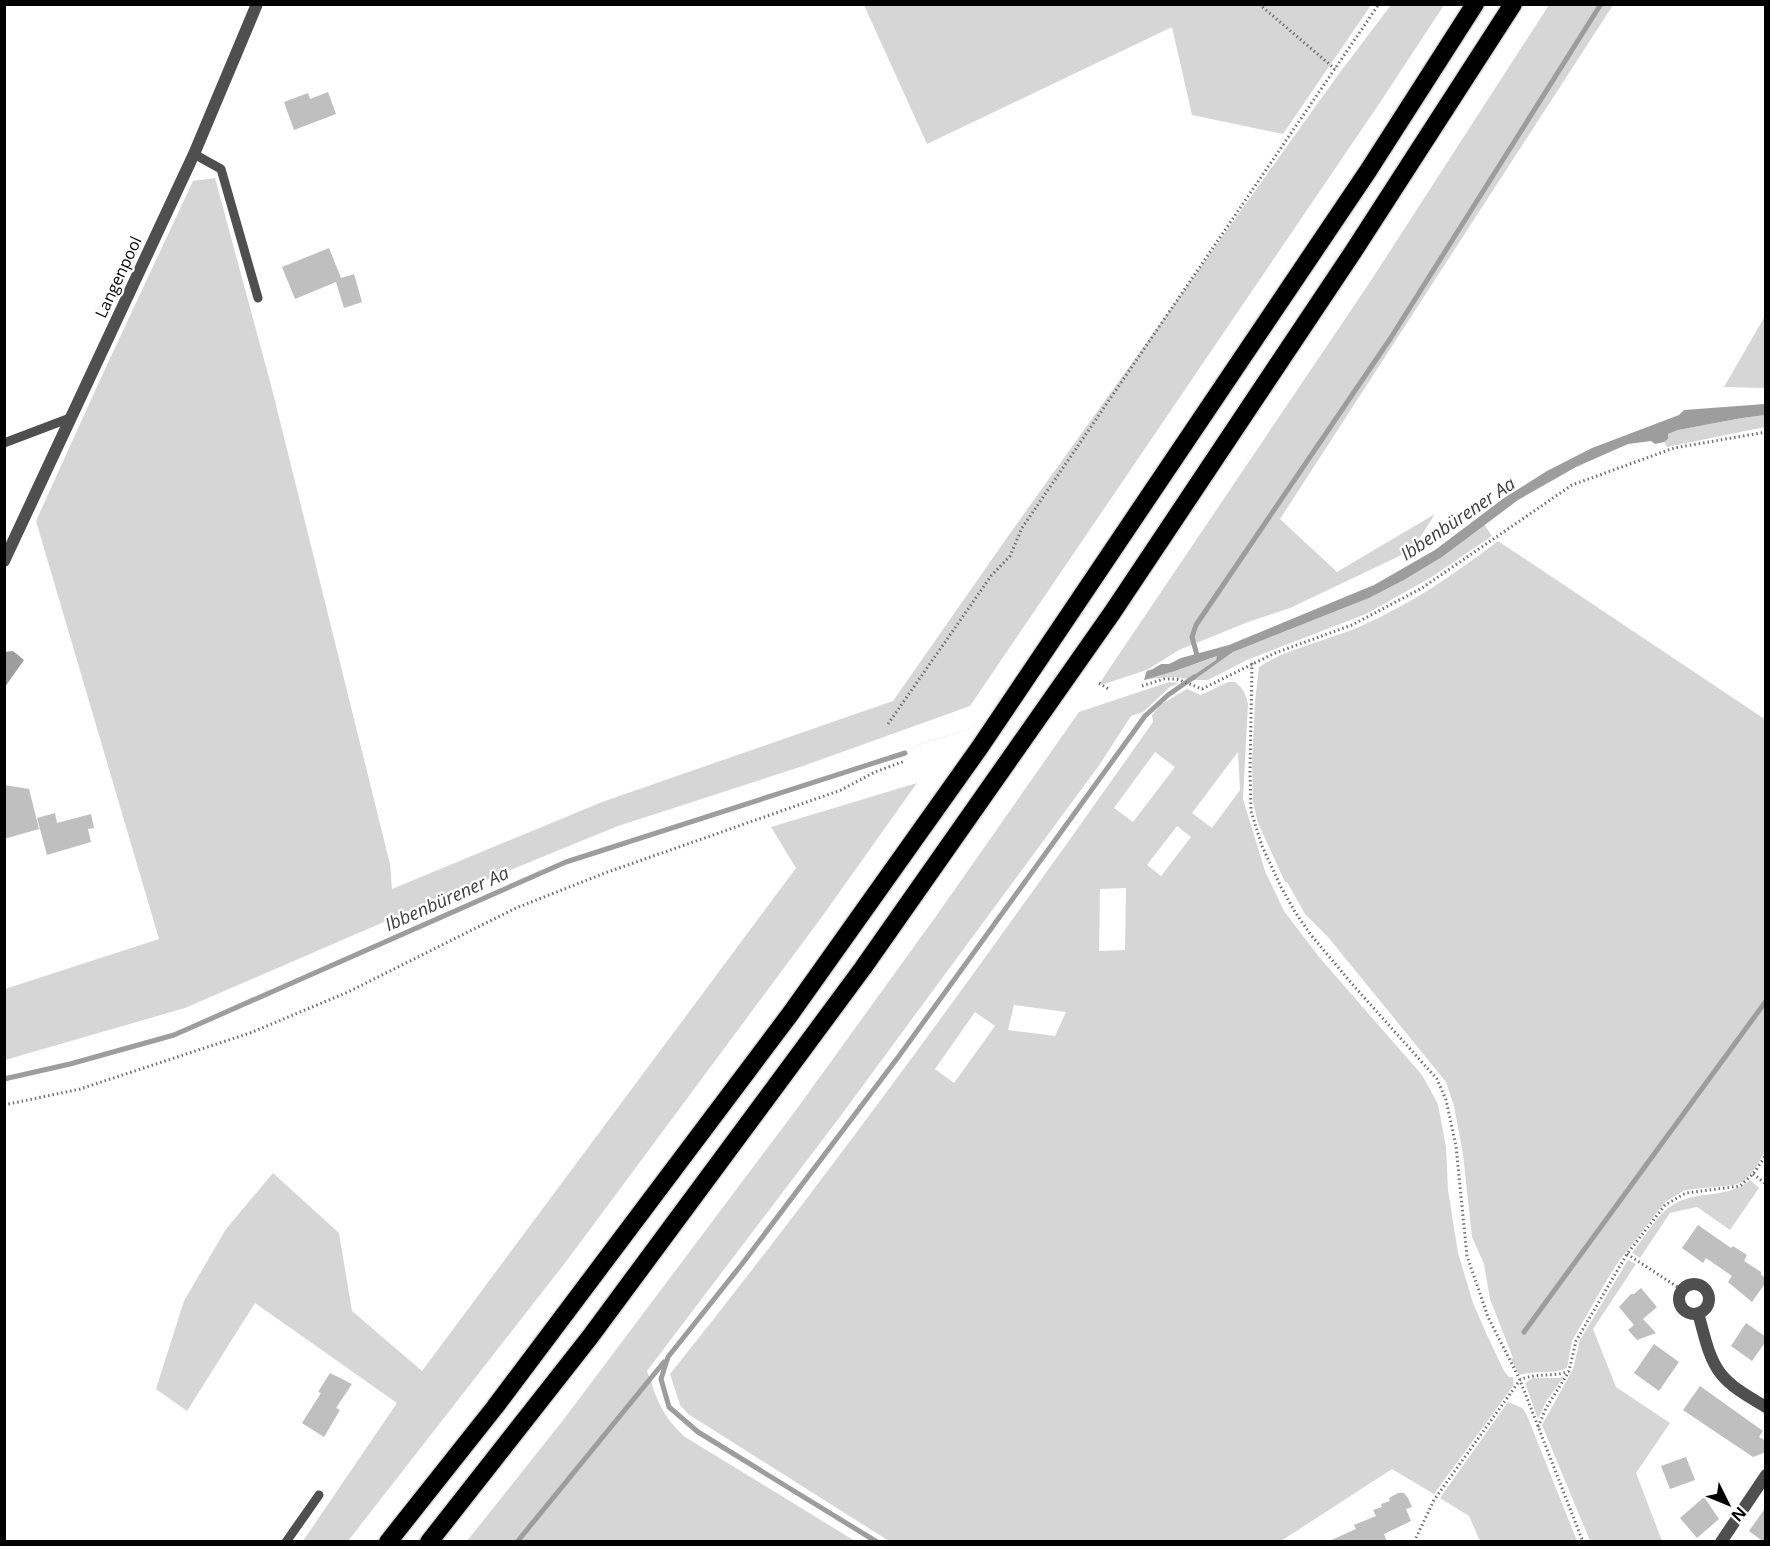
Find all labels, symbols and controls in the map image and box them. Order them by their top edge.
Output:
street label: Langenpool [90,233,146,321]
water label: Ibbenbürener Aa [1395,471,1519,565]
water label: Ibbenbürener Aa [381,860,512,936]
north arrow [1698,1474,1758,1534]
text: N [1726,1502,1751,1526]

